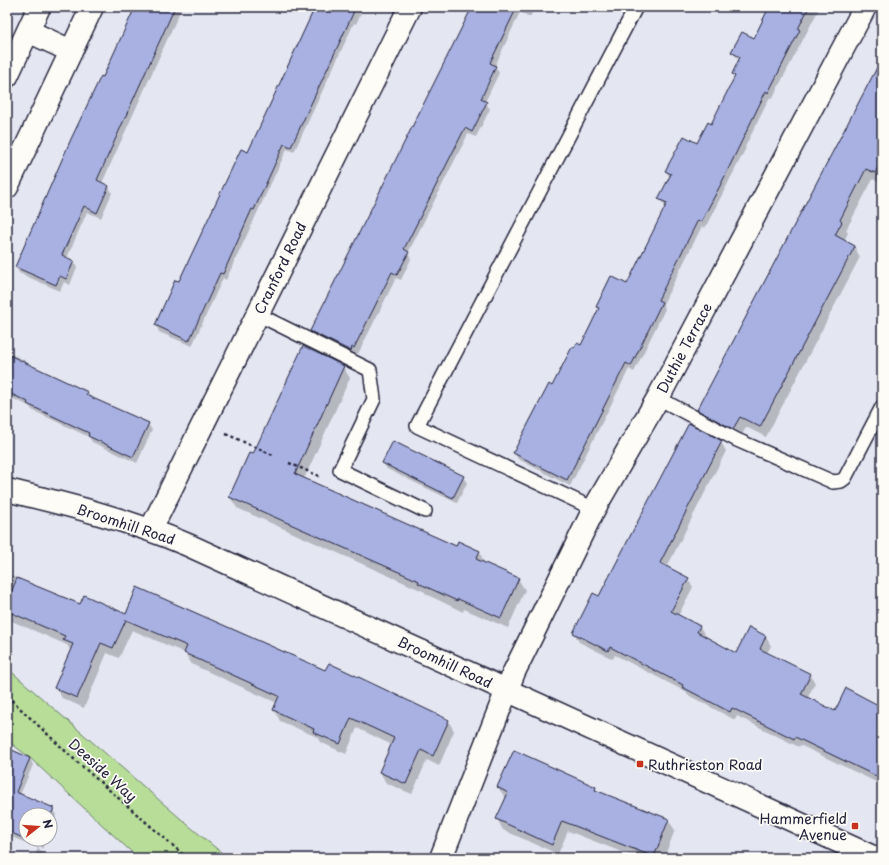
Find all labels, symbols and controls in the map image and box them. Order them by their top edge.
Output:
street label: Cranford Road [249,218,311,318]
street label: Duthie Terrace [651,299,717,397]
street label: Broomhill Road [74,498,178,550]
street label: Broomhill Road [394,631,496,693]
street label: Deeside Way [64,733,142,807]
place label: Ruthrieston Road [648,754,763,775]
marker: Ruthrieston Road [635,759,645,769]
north arrow [18,807,58,847]
place label: Hammerfield Avenue [760,808,847,845]
text: N [39,817,58,831]
marker: Hammerfield Avenue [850,821,860,831]

